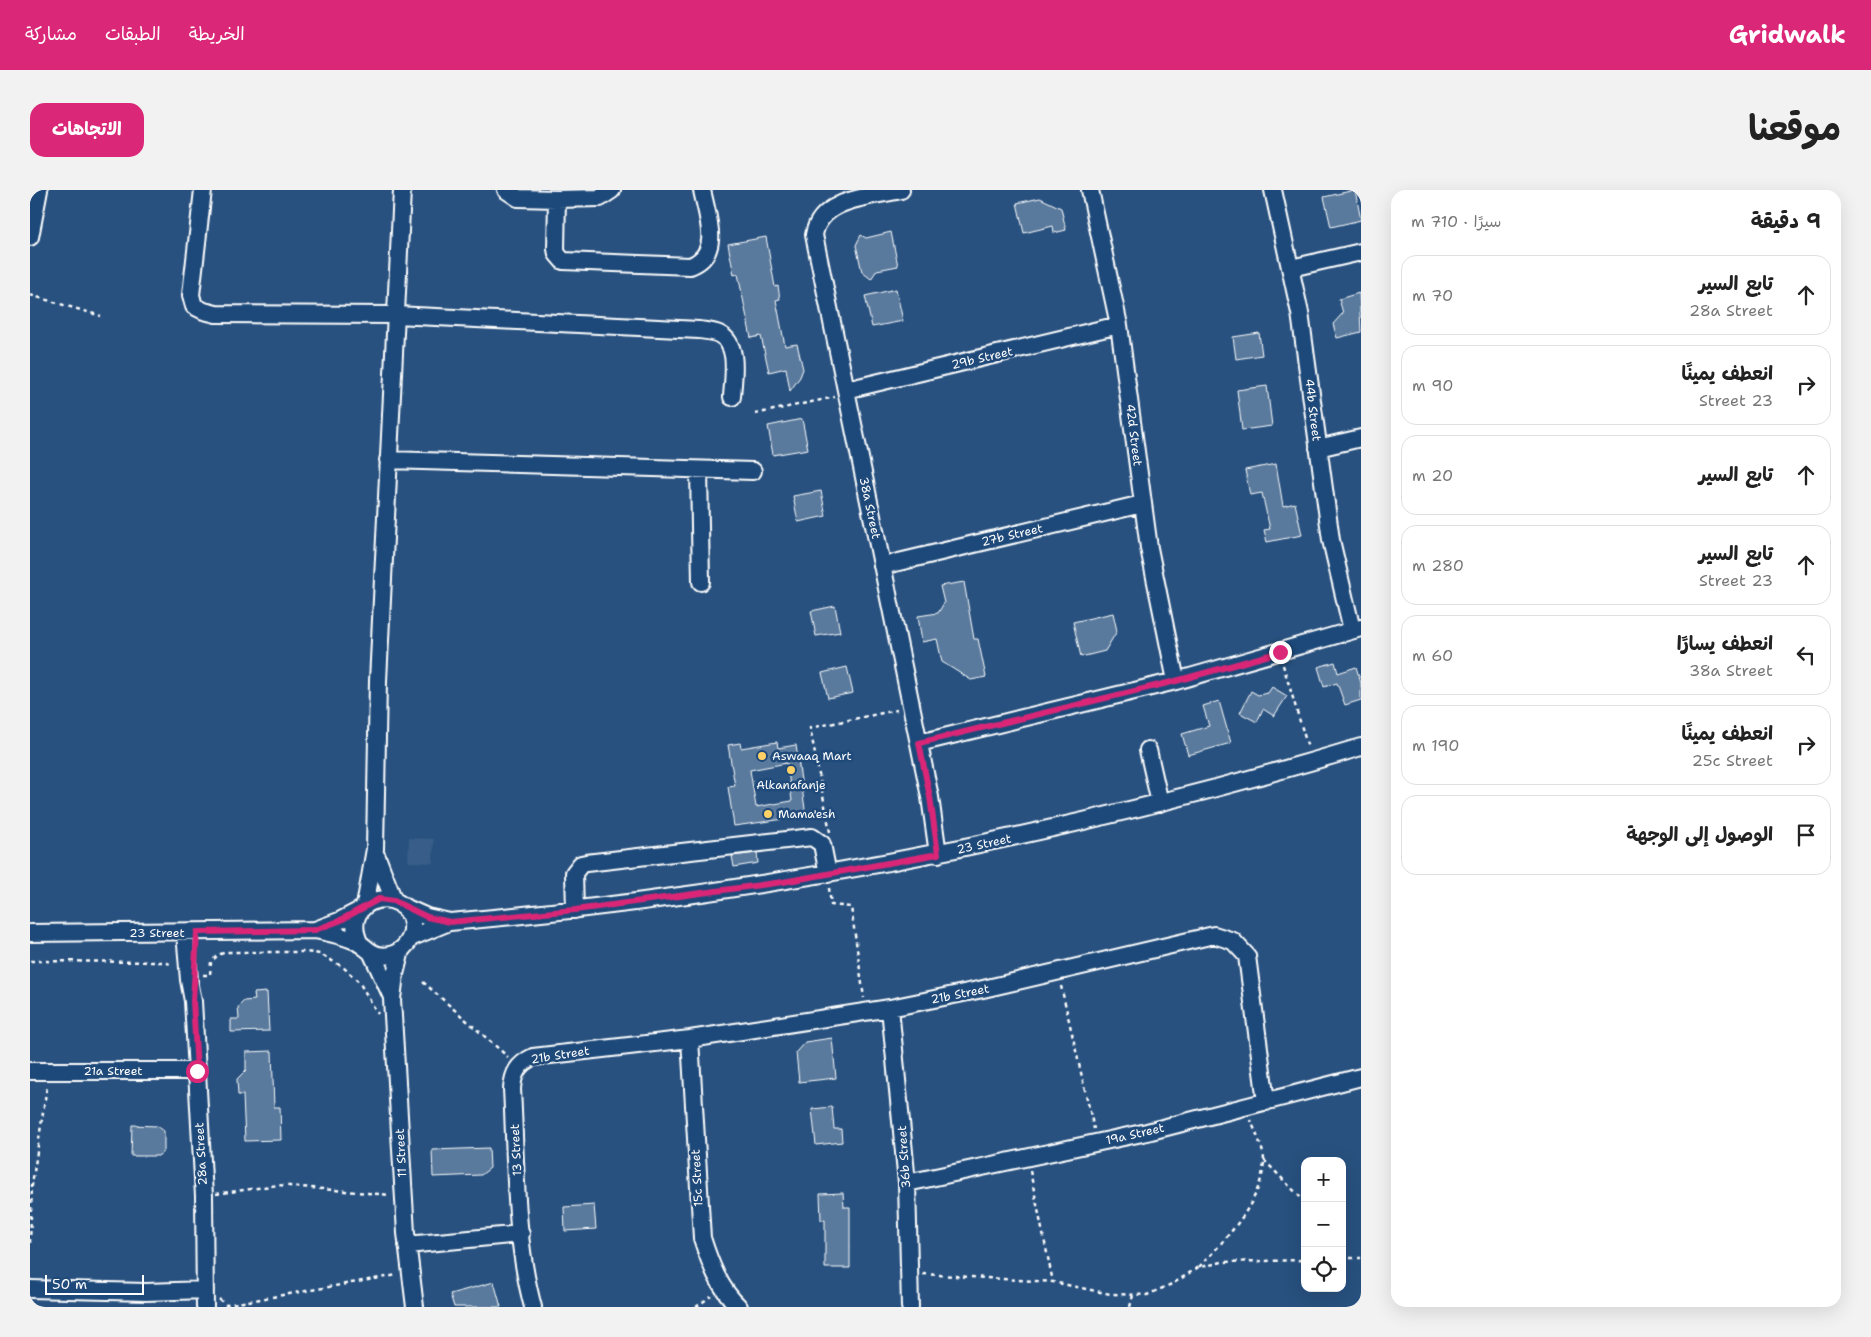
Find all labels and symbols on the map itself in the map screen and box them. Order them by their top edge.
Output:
street label: 29b Street [950,343,1014,373]
street label: 44b Street [1301,378,1325,442]
street label: 42d Street [1122,403,1146,467]
street label: 38a Street [856,476,884,540]
street label: 27b Street [980,520,1044,550]
route end [1269,641,1292,664]
place label: Aswaaq Mart [772,748,852,764]
marker: Aswaaq Mart [756,750,768,762]
marker: Alkanafanje [785,764,797,776]
place label: Alkanafanje [756,777,826,793]
place label: Mama'esh [778,806,836,822]
marker: Mama'esh [762,808,774,820]
street label: 23 Street [955,830,1013,858]
street label: 23 Street [129,925,185,941]
street label: 21b Street [929,981,991,1007]
street label: 21b Street [530,1042,590,1068]
route start [186,1060,209,1083]
street label: 21a Street [83,1063,143,1079]
street label: 19a Street [1104,1120,1166,1148]
street label: 28a Street [191,1122,211,1186]
street label: 13 Street [507,1124,525,1176]
street label: 36b Street [894,1125,914,1189]
street label: 11 Street [392,1128,410,1178]
street label: 15c Street [688,1149,706,1207]
scale bar [45,1272,144,1295]

